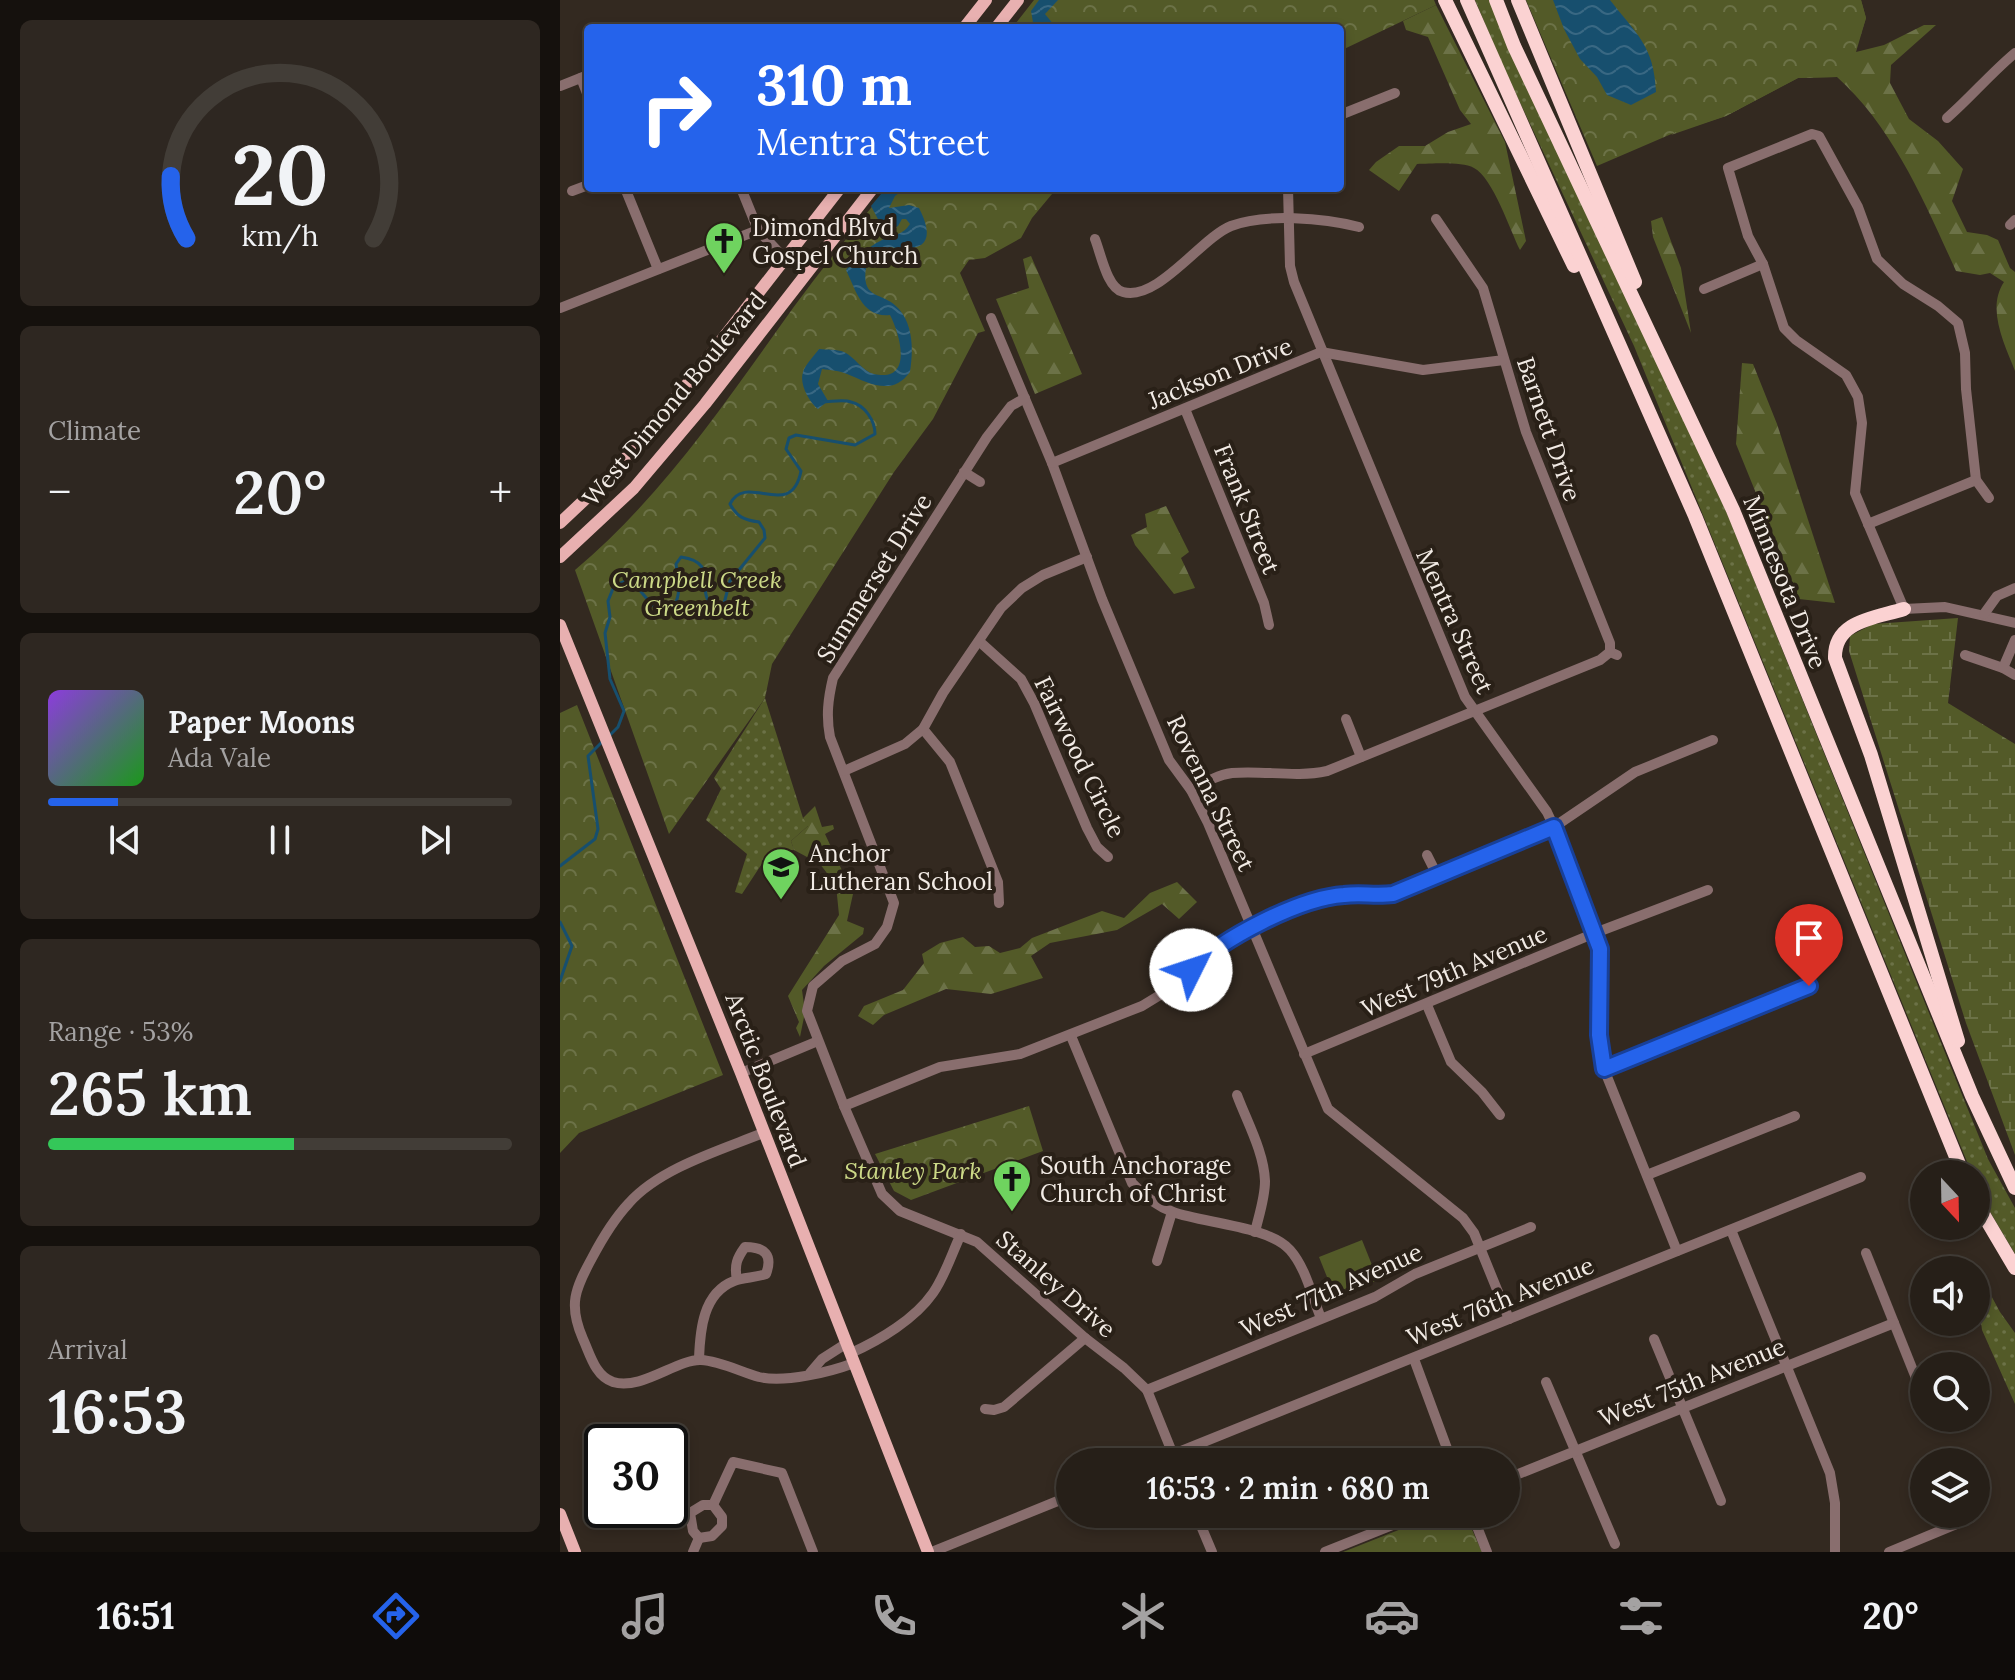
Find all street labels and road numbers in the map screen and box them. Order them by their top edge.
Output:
street label: West Dimond Boulevard [575,286,773,512]
street label: Jackson Drive [1142,330,1297,416]
street label: Barnett Drive [1510,353,1588,505]
street label: Frank Street [1207,440,1287,579]
street label: Summerset Drive [810,488,938,668]
street label: Minnesota Drive [1736,491,1834,673]
street label: Mentra Street [1409,544,1501,699]
street label: Fairwood Circle [1028,671,1132,843]
street label: Rovenna Street [1160,710,1262,877]
street label: West 79th Avenue [1356,918,1552,1024]
street label: Arctic Boulevard [718,987,814,1172]
street label: Stanley Drive [990,1224,1122,1344]
street label: West 77th Avenue [1235,1236,1427,1344]
street label: West 76th Avenue [1402,1249,1598,1353]
street label: West 75th Avenue [1594,1330,1790,1434]

